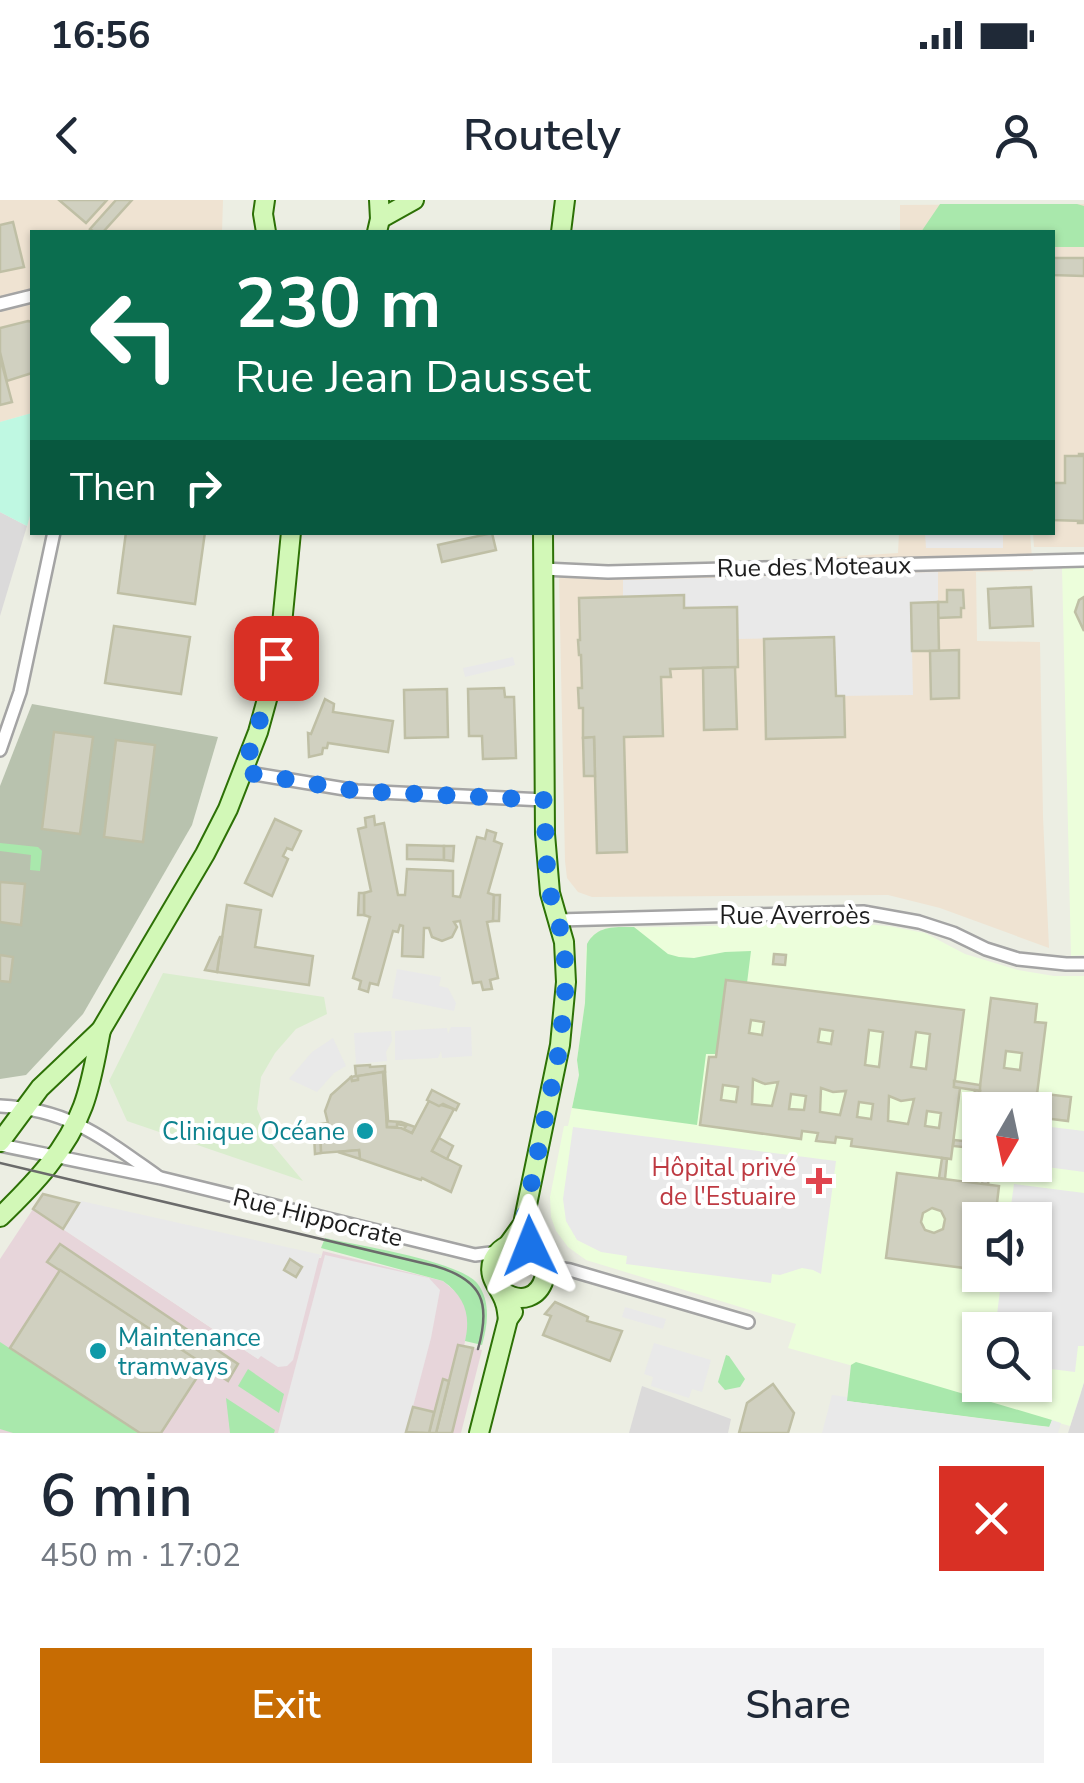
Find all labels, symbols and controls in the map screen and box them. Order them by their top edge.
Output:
text: 16:56 [50,10,151,61]
text: Routely [463,105,621,166]
icon: back [40,108,95,163]
icon: person [989,108,1044,163]
text: 230 m [235,256,441,352]
icon: left [70,270,200,400]
text: Rue Jean Dausset [235,347,591,408]
icon: right [176,460,231,515]
text: Then [70,462,156,513]
street label: Rue des Moteaux [717,548,911,586]
pin [234,616,319,701]
icon: arrive [249,631,304,686]
street label: Rue Averroès [720,899,871,933]
north arrow [962,1092,1052,1182]
map controls [962,1092,1052,1402]
place label: Clinique Océane [162,1115,345,1149]
marker: Clinique Océane [354,1120,376,1142]
place label: Hôpital privé de l'Estuaire [652,1151,796,1214]
marker: Hôpital privé de l'Estuaire [806,1168,832,1194]
street label: Rue Hippocrate [229,1180,406,1256]
position arrow [478,1194,582,1298]
button: sound [962,1202,1052,1292]
button: search [962,1312,1052,1402]
place label: Maintenance tramways [118,1321,261,1384]
marker: Maintenance tramways [87,1340,109,1362]
text: 6 min [40,1455,193,1537]
button: close [939,1466,1044,1571]
text: 450 m · 17:02 [40,1534,241,1577]
button: Exit [40,1648,532,1763]
button: Share [552,1648,1044,1763]

